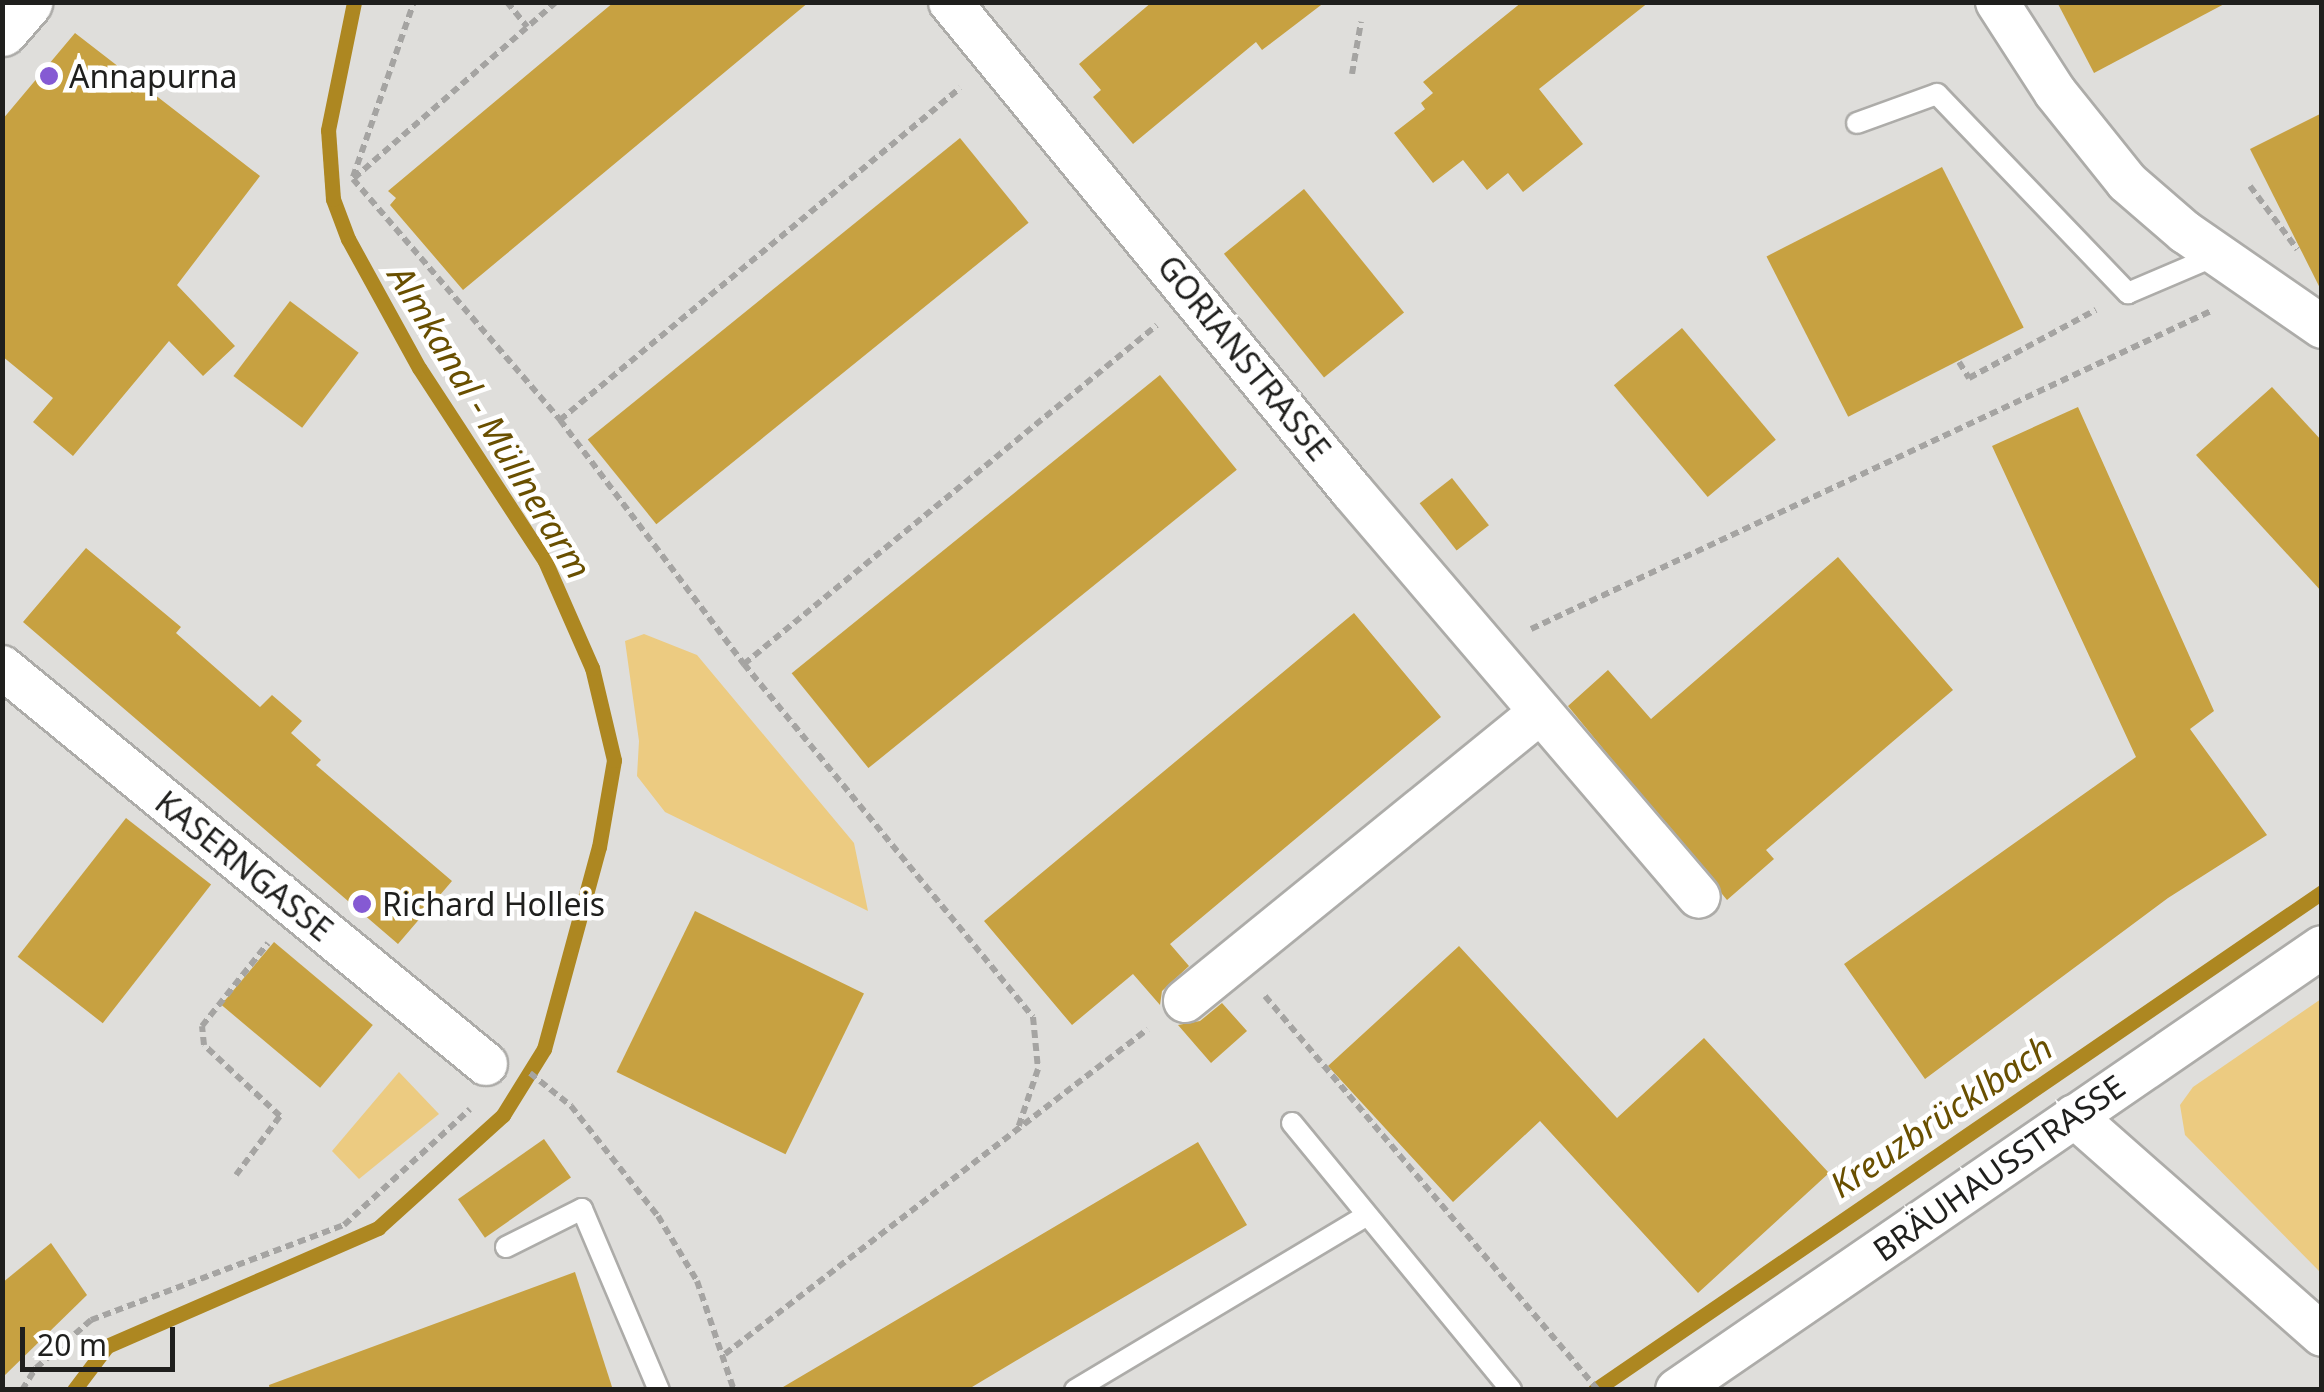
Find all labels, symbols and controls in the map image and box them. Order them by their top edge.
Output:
place label: Annapurna [69,57,237,95]
marker: Annapurna [38,65,60,87]
street label: GORIANSTRASSE [1150,248,1338,468]
water label: Almkanal - Müllnerarm [380,258,600,586]
street label: KASERNGASSE [148,783,340,949]
place label: Richard Holleis [382,885,605,923]
marker: Richard Holleis [351,893,373,915]
water label: Kreuzbrücklbach [1822,1026,2060,1206]
street label: BRÄUHAUSSTRASSE [1866,1067,2132,1269]
scale bar [25,1307,180,1369]
text: 20 m [37,1324,107,1365]

